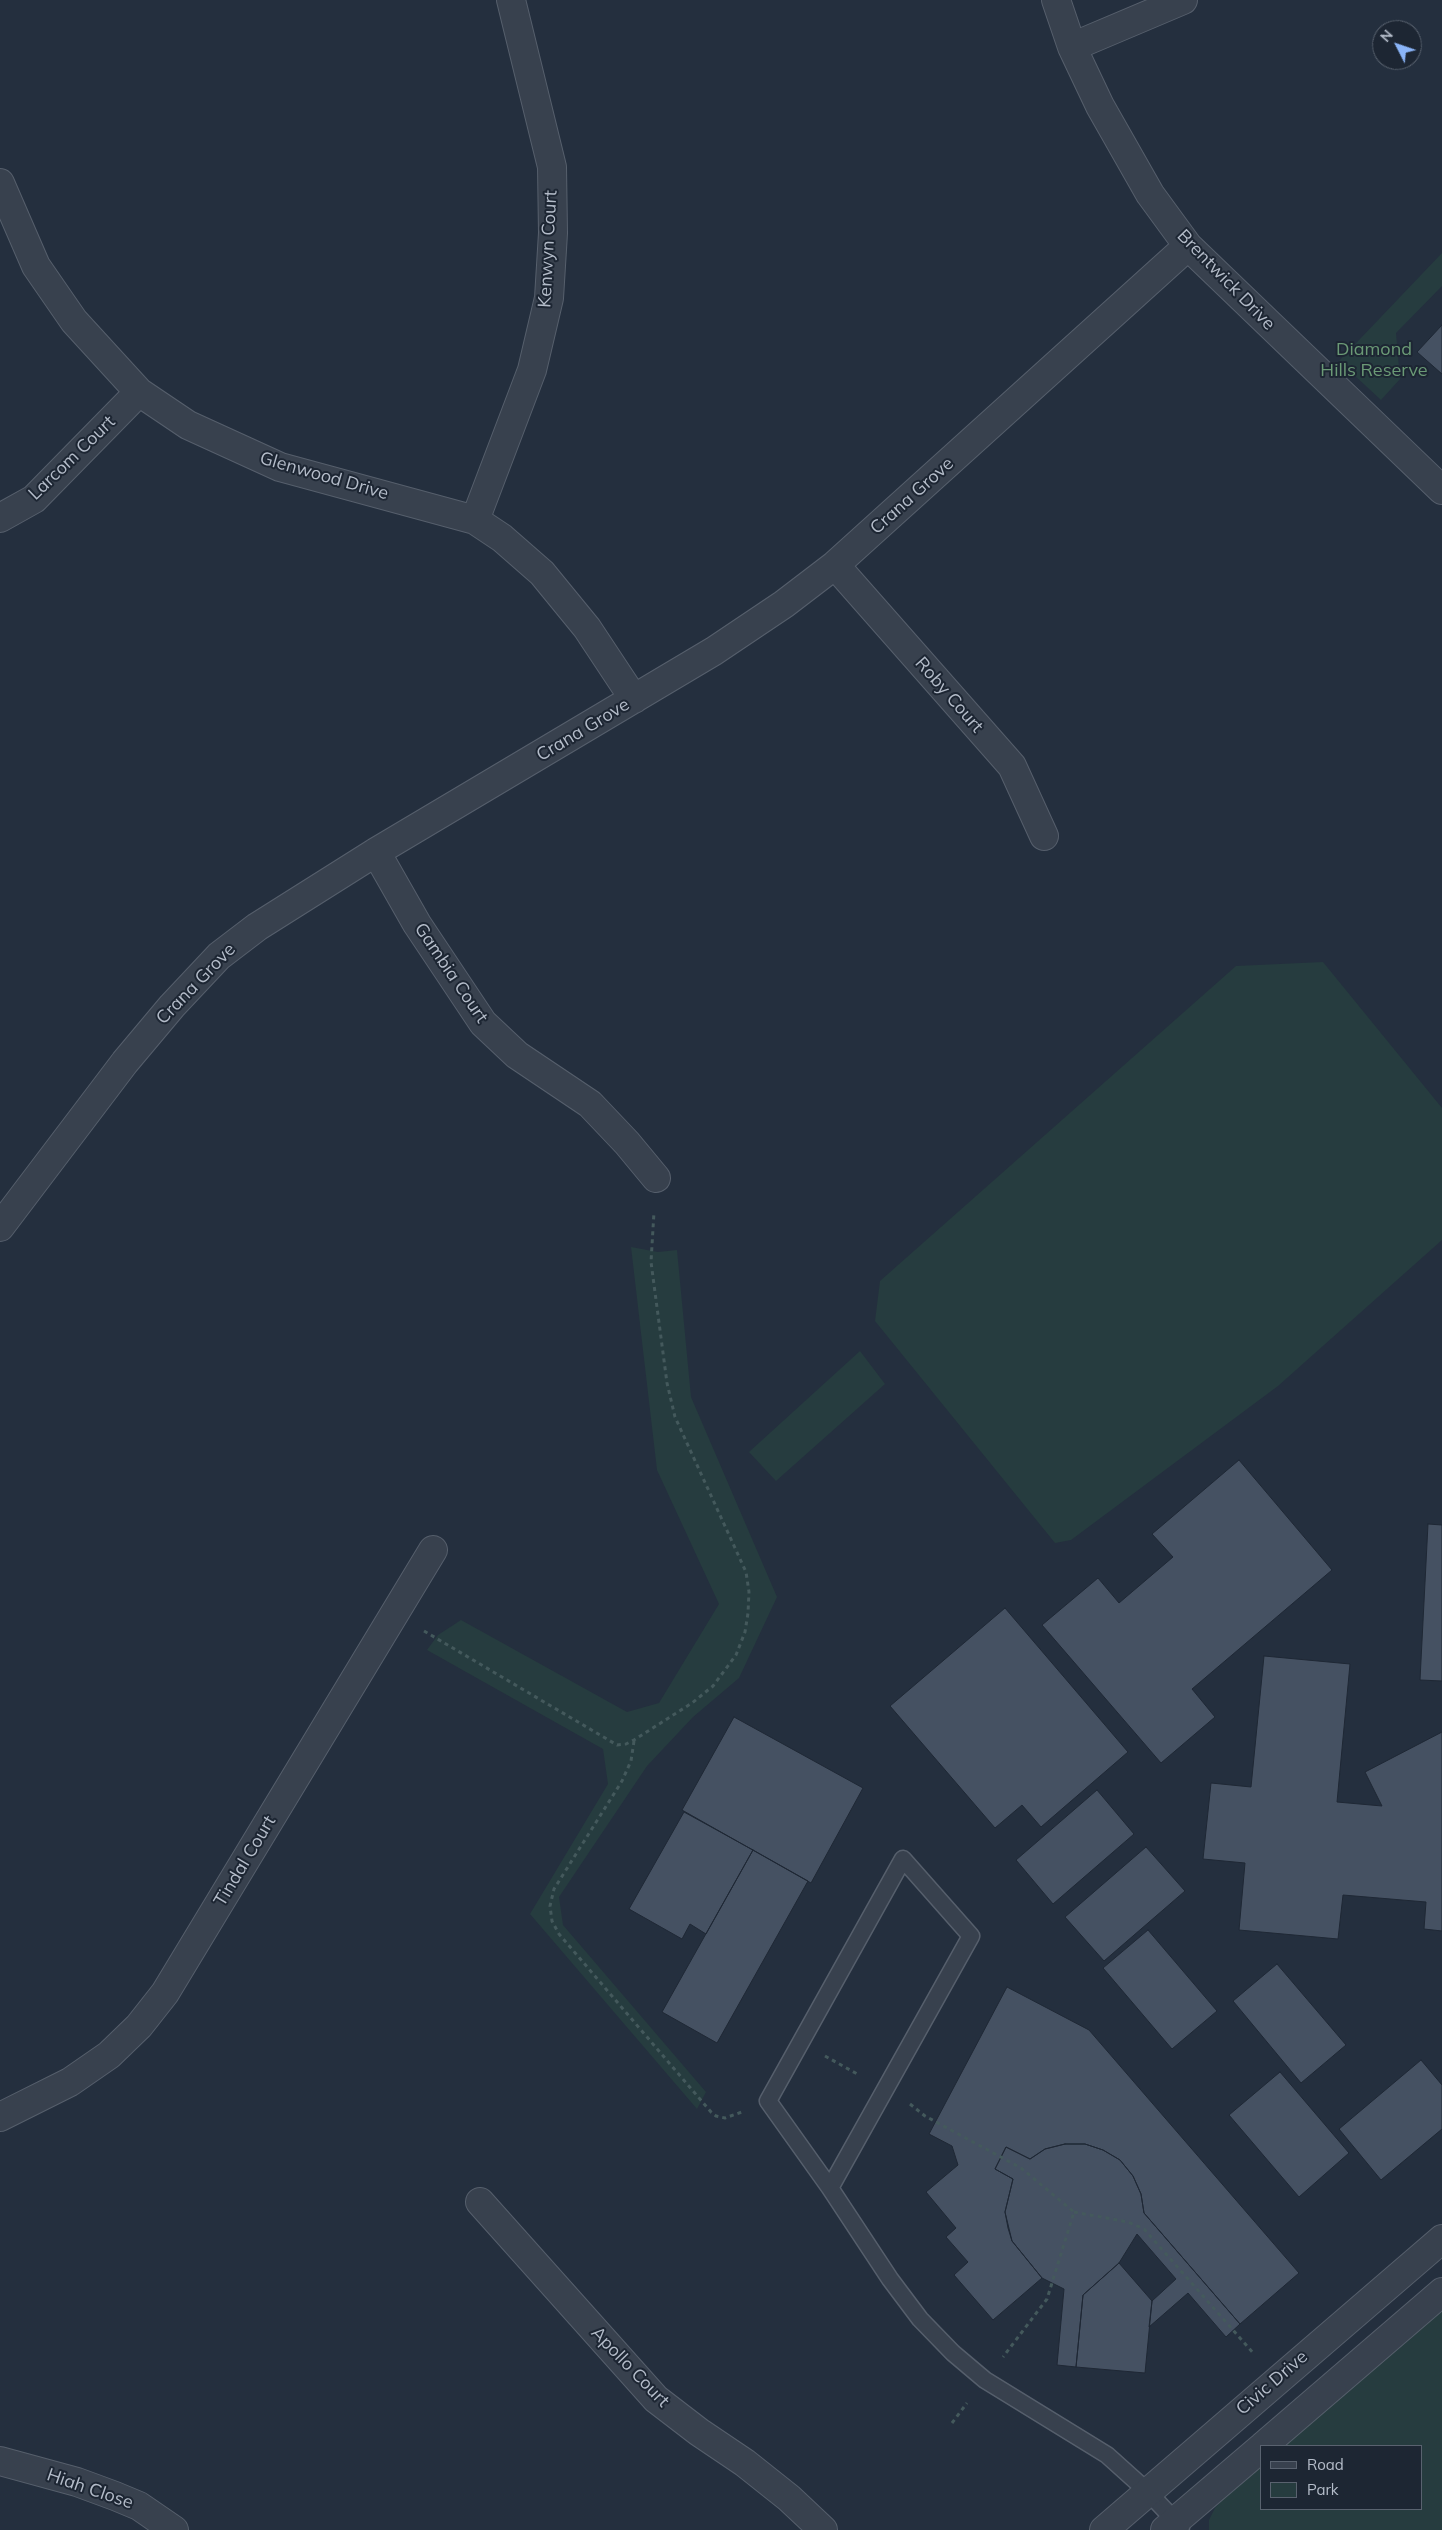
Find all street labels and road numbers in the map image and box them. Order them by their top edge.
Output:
street label: Kenwyn Court [534,190,562,308]
street label: Brentwick Drive [1172,225,1280,335]
street label: Larcom Court [24,411,120,505]
street label: Glenwood Drive [257,447,391,505]
street label: Crana Grove [866,453,958,539]
street label: Roby Court [910,653,988,737]
street label: Crana Grove [533,694,633,766]
street label: Gambia Court [410,919,492,1027]
street label: Crana Grove [152,939,240,1029]
street label: Tindal Court [209,1812,281,1910]
street label: Apollo Court [586,2322,674,2412]
street label: Civic Drive [1232,2346,1312,2420]
street label: Hiah Close [44,2464,136,2514]

